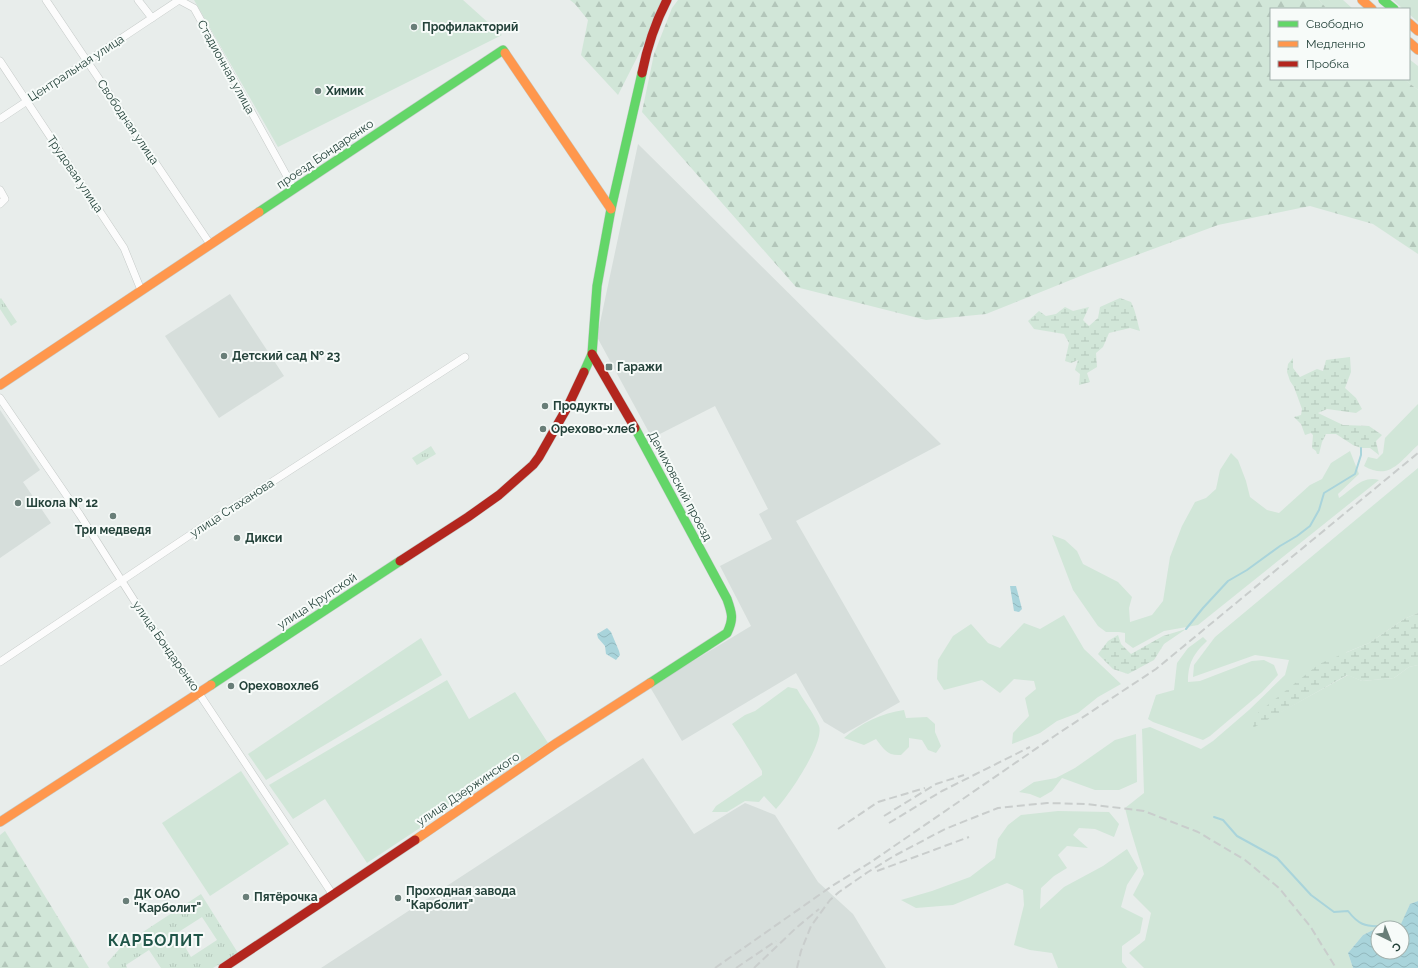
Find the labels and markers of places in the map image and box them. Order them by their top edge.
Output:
place label: Профилакторий [422,20,518,34]
marker: Профилакторий [409,22,419,32]
place label: Химик [325,84,364,98]
marker: Химик [313,86,323,96]
place label: Детский сад № 23 [232,349,340,363]
marker: Детский сад № 23 [219,351,229,361]
place label: Гаражи [617,360,662,374]
marker: Гаражи [604,362,614,372]
place label: Продукты [553,399,613,413]
marker: Продукты [540,401,550,411]
place label: Орехово-хлеб [551,422,636,436]
marker: Орехово-хлеб [538,424,548,434]
place label: Школа № 12 [26,496,98,510]
marker: Школа № 12 [13,498,23,508]
marker: Три медведя [108,511,118,521]
place label: Три медведя [75,523,151,537]
place label: Дикси [245,531,282,545]
marker: Дикси [232,533,242,543]
place label: Ореховохлеб [239,679,319,693]
marker: Ореховохлеб [226,681,236,691]
place label: Проходная завода "Карболит" [406,884,516,912]
place label: ДК ОАО "Карболит" [134,887,201,915]
place label: Пятёрочка [254,890,318,904]
marker: Пятёрочка [241,892,251,902]
marker: Проходная завода "Карболит" [393,893,403,903]
marker: ДК ОАО "Карболит" [121,896,131,906]

